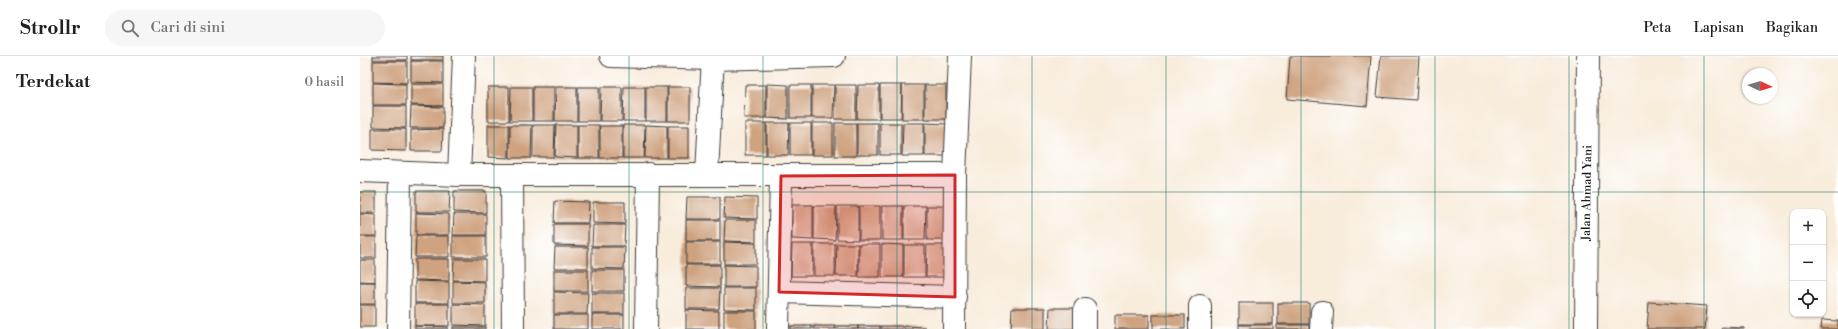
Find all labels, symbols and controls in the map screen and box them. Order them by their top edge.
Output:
search box [105,10,385,46]
text: Strollr [20,16,81,40]
icon: search [119,17,141,39]
text: Cari di sini [151,18,225,37]
text: Peta [1643,19,1671,37]
text: Lapisan [1693,19,1744,37]
text: Bagikan [1766,19,1818,37]
north arrow [1742,68,1778,104]
text: Terdekat [16,71,90,93]
text: 0 hasil [305,74,344,90]
street label: Jalan Ahmad Yani [1579,145,1595,242]
map controls [1790,209,1826,317]
button: + [1790,209,1826,245]
button: − [1790,245,1826,281]
button: locate [1790,281,1826,317]

